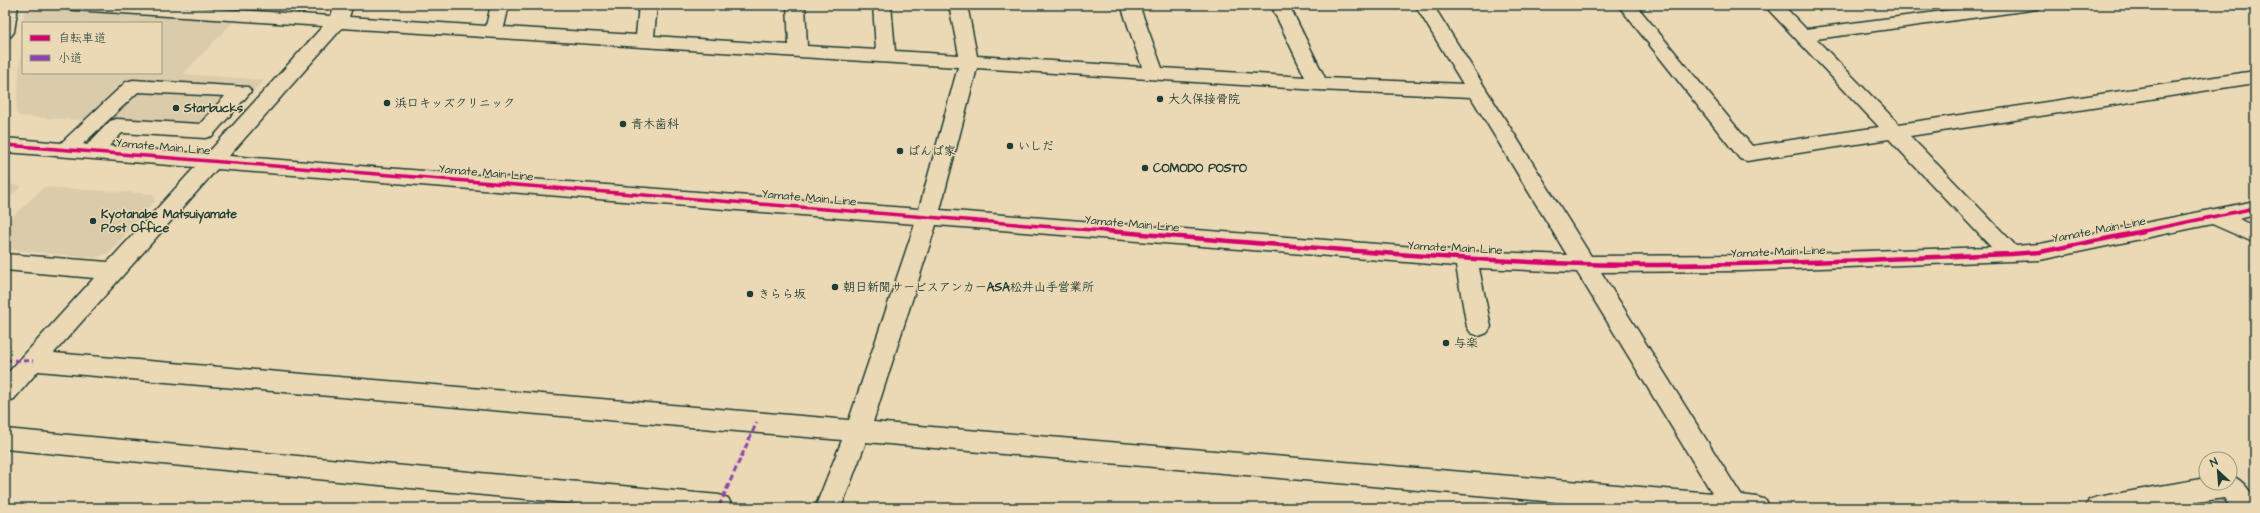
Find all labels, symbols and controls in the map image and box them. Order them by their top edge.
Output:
legend [22,22,162,74]
text: 自転車道 [58,30,106,47]
text: 小道 [58,50,82,67]
place label: 大久保接骨院 [1168,91,1240,108]
marker: 大久保接骨院 [1155,94,1165,104]
place label: 浜口キッズクリニック [395,95,515,112]
marker: 浜口キッズクリニック [382,98,392,108]
place label: Starbucks [183,100,243,117]
marker: Starbucks [171,103,181,113]
place label: 青木歯科 [631,116,679,133]
marker: 青木歯科 [618,119,628,129]
street label: Yamate Main Line [115,134,212,160]
place label: いしだ [1018,138,1054,155]
marker: いしだ [1005,141,1015,151]
place label: ばんば家 [908,143,956,160]
marker: ばんば家 [895,146,905,156]
street label: Yamate Main Line [438,160,535,186]
place label: COMODO POSTO [1153,160,1247,177]
marker: COMODO POSTO [1140,163,1150,173]
street label: Yamate Main Line [761,185,858,211]
place label: Kyotanabe Matsuiyamate Post Office [101,206,238,237]
street label: Yamate Main Line [1084,211,1181,237]
street label: Yamate Main Line [2051,212,2148,247]
marker: Kyotanabe Matsuiyamate Post Office [88,216,98,226]
street label: Yamate Main Line [1407,237,1504,259]
street label: Yamate Main Line [1730,242,1826,262]
place label: 朝日新聞サービスアンカーASA松井山手営業所 [843,279,1095,296]
marker: 朝日新聞サービスアンカーASA松井山手営業所 [830,282,840,292]
place label: きらら坂 [758,286,806,303]
marker: きらら坂 [745,289,755,299]
place label: 与楽 [1454,335,1478,352]
marker: 与楽 [1441,338,1451,348]
north arrow [2198,451,2238,491]
text: N [2207,454,2220,471]

